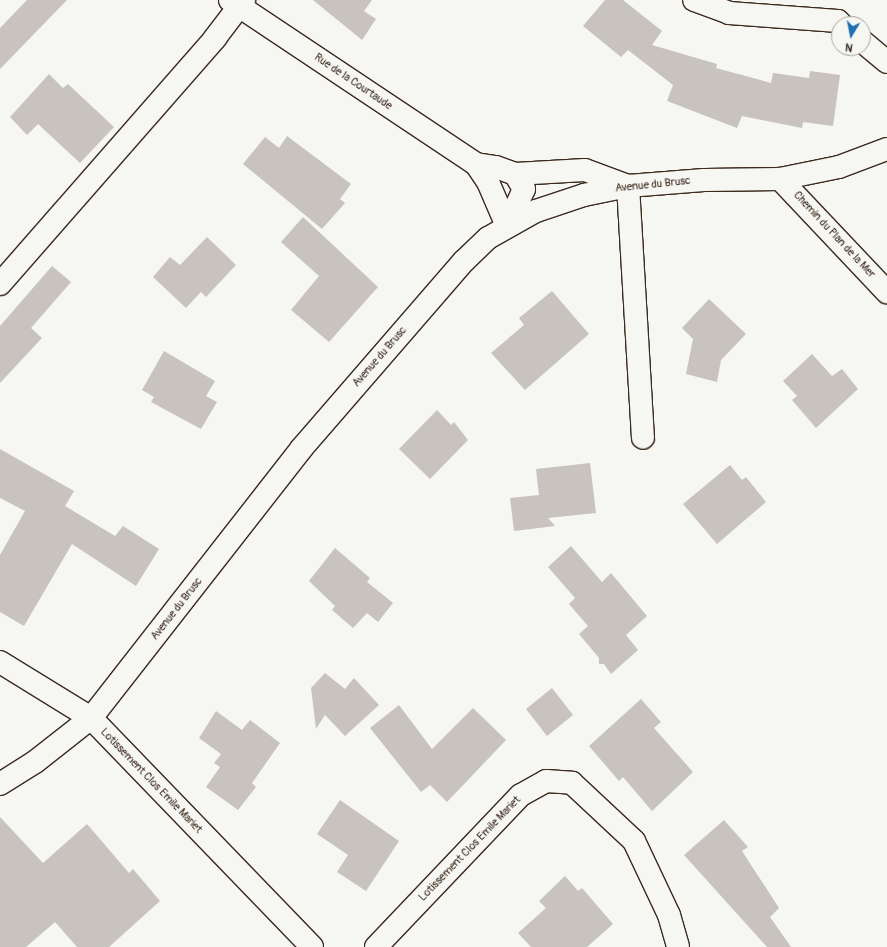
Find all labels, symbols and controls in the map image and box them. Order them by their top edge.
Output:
north arrow [831,16,871,56]
text: N [844,40,854,54]
street label: Rue de la Courtaude [312,51,394,113]
street label: Avenue du Brusc [615,174,691,196]
street label: Chemin du Plan de la Mer [790,189,878,281]
street label: Avenue du Brusc [350,324,410,390]
street label: Avenue du Brusc [148,575,206,643]
street label: Lotissement Clos Emile Mariet [97,726,205,836]
street label: Lotissement Clos Emile Mariet [416,794,524,904]

